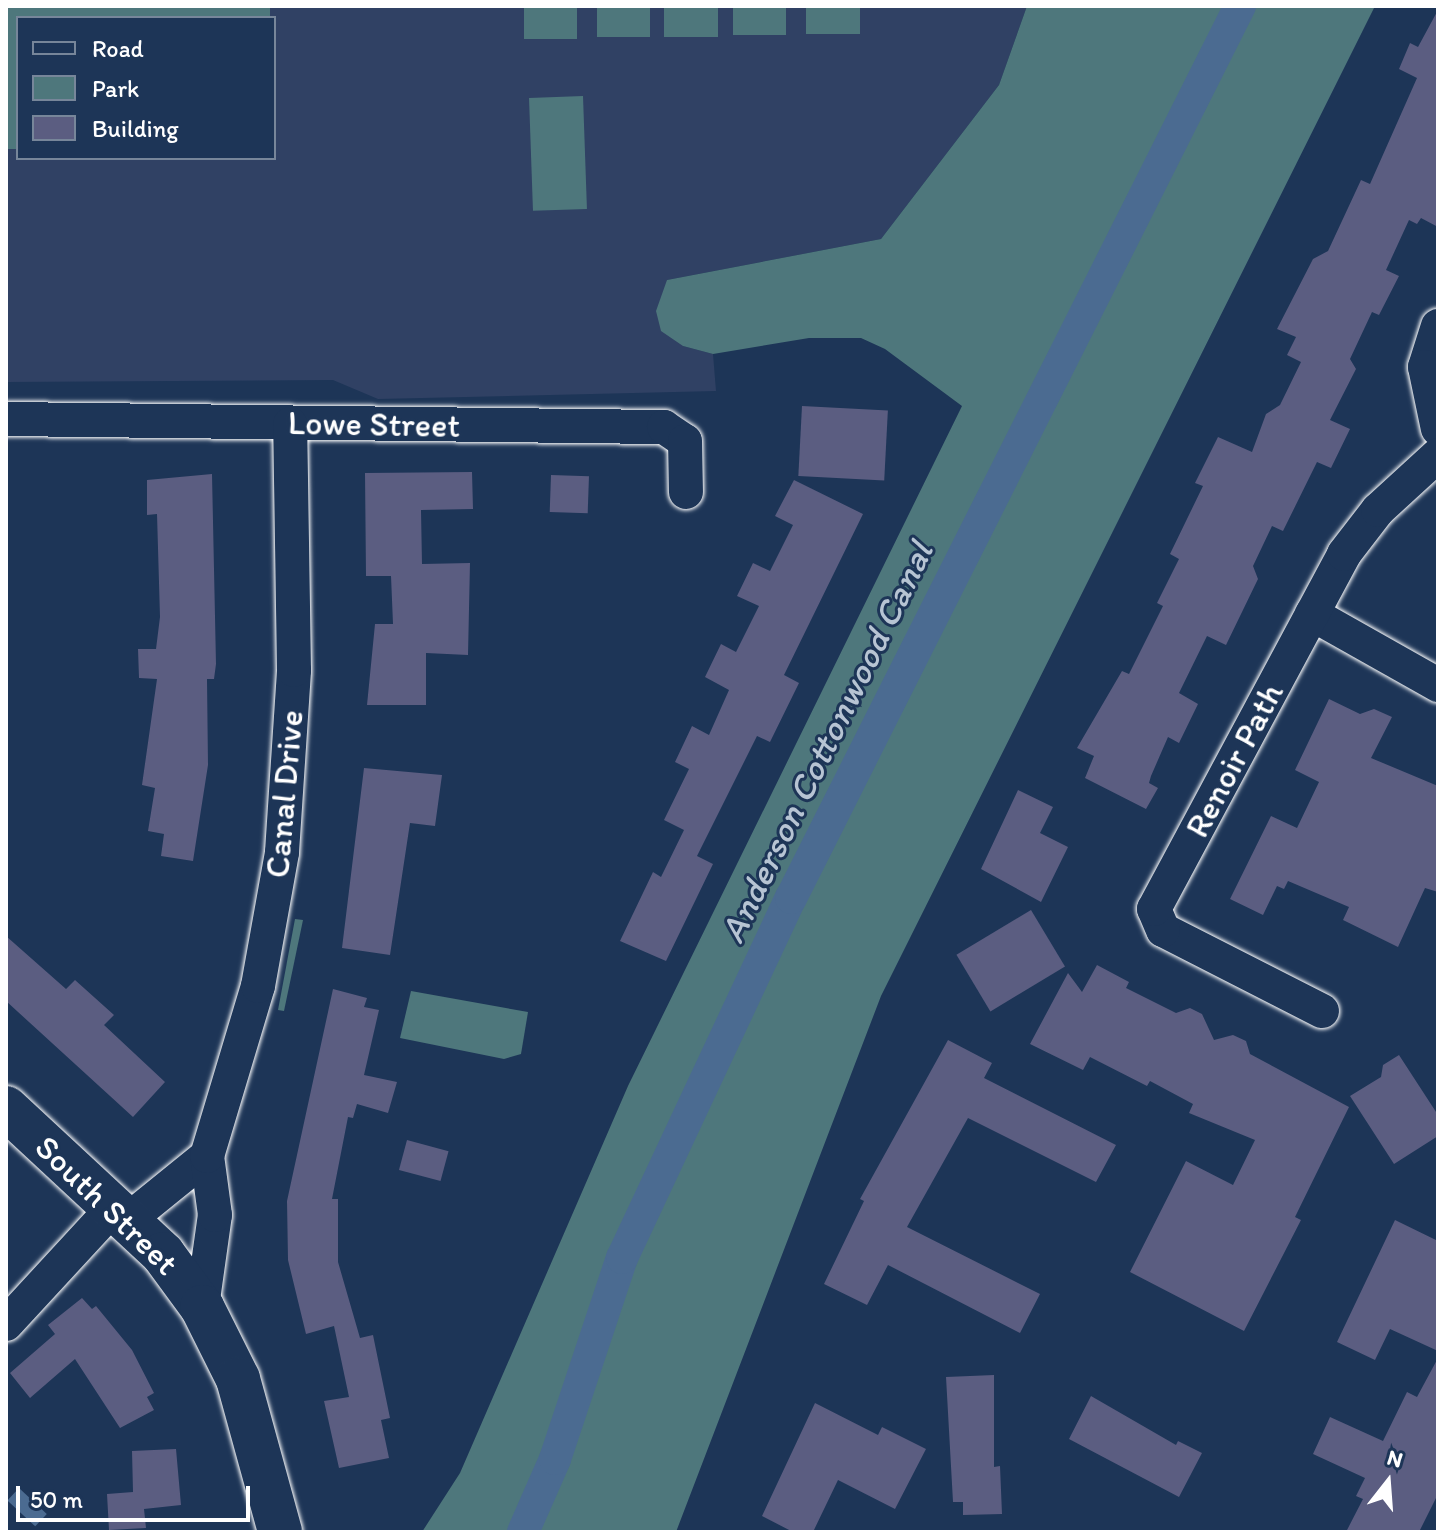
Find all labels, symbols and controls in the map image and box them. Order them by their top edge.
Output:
legend [16,16,276,160]
text: Road [92,34,144,63]
text: Park [92,74,139,103]
text: Building [92,114,179,143]
street label: Lowe Street [288,402,460,446]
water label: Anderson Cottonwood Canal [710,535,942,949]
street label: Renoir Path [1177,676,1291,844]
street label: Canal Drive [256,708,312,880]
street label: South Street [27,1127,187,1283]
north arrow [1348,1442,1428,1522]
text: N [1384,1443,1406,1474]
scale bar [20,1470,254,1520]
text: 50 m [30,1485,83,1514]

